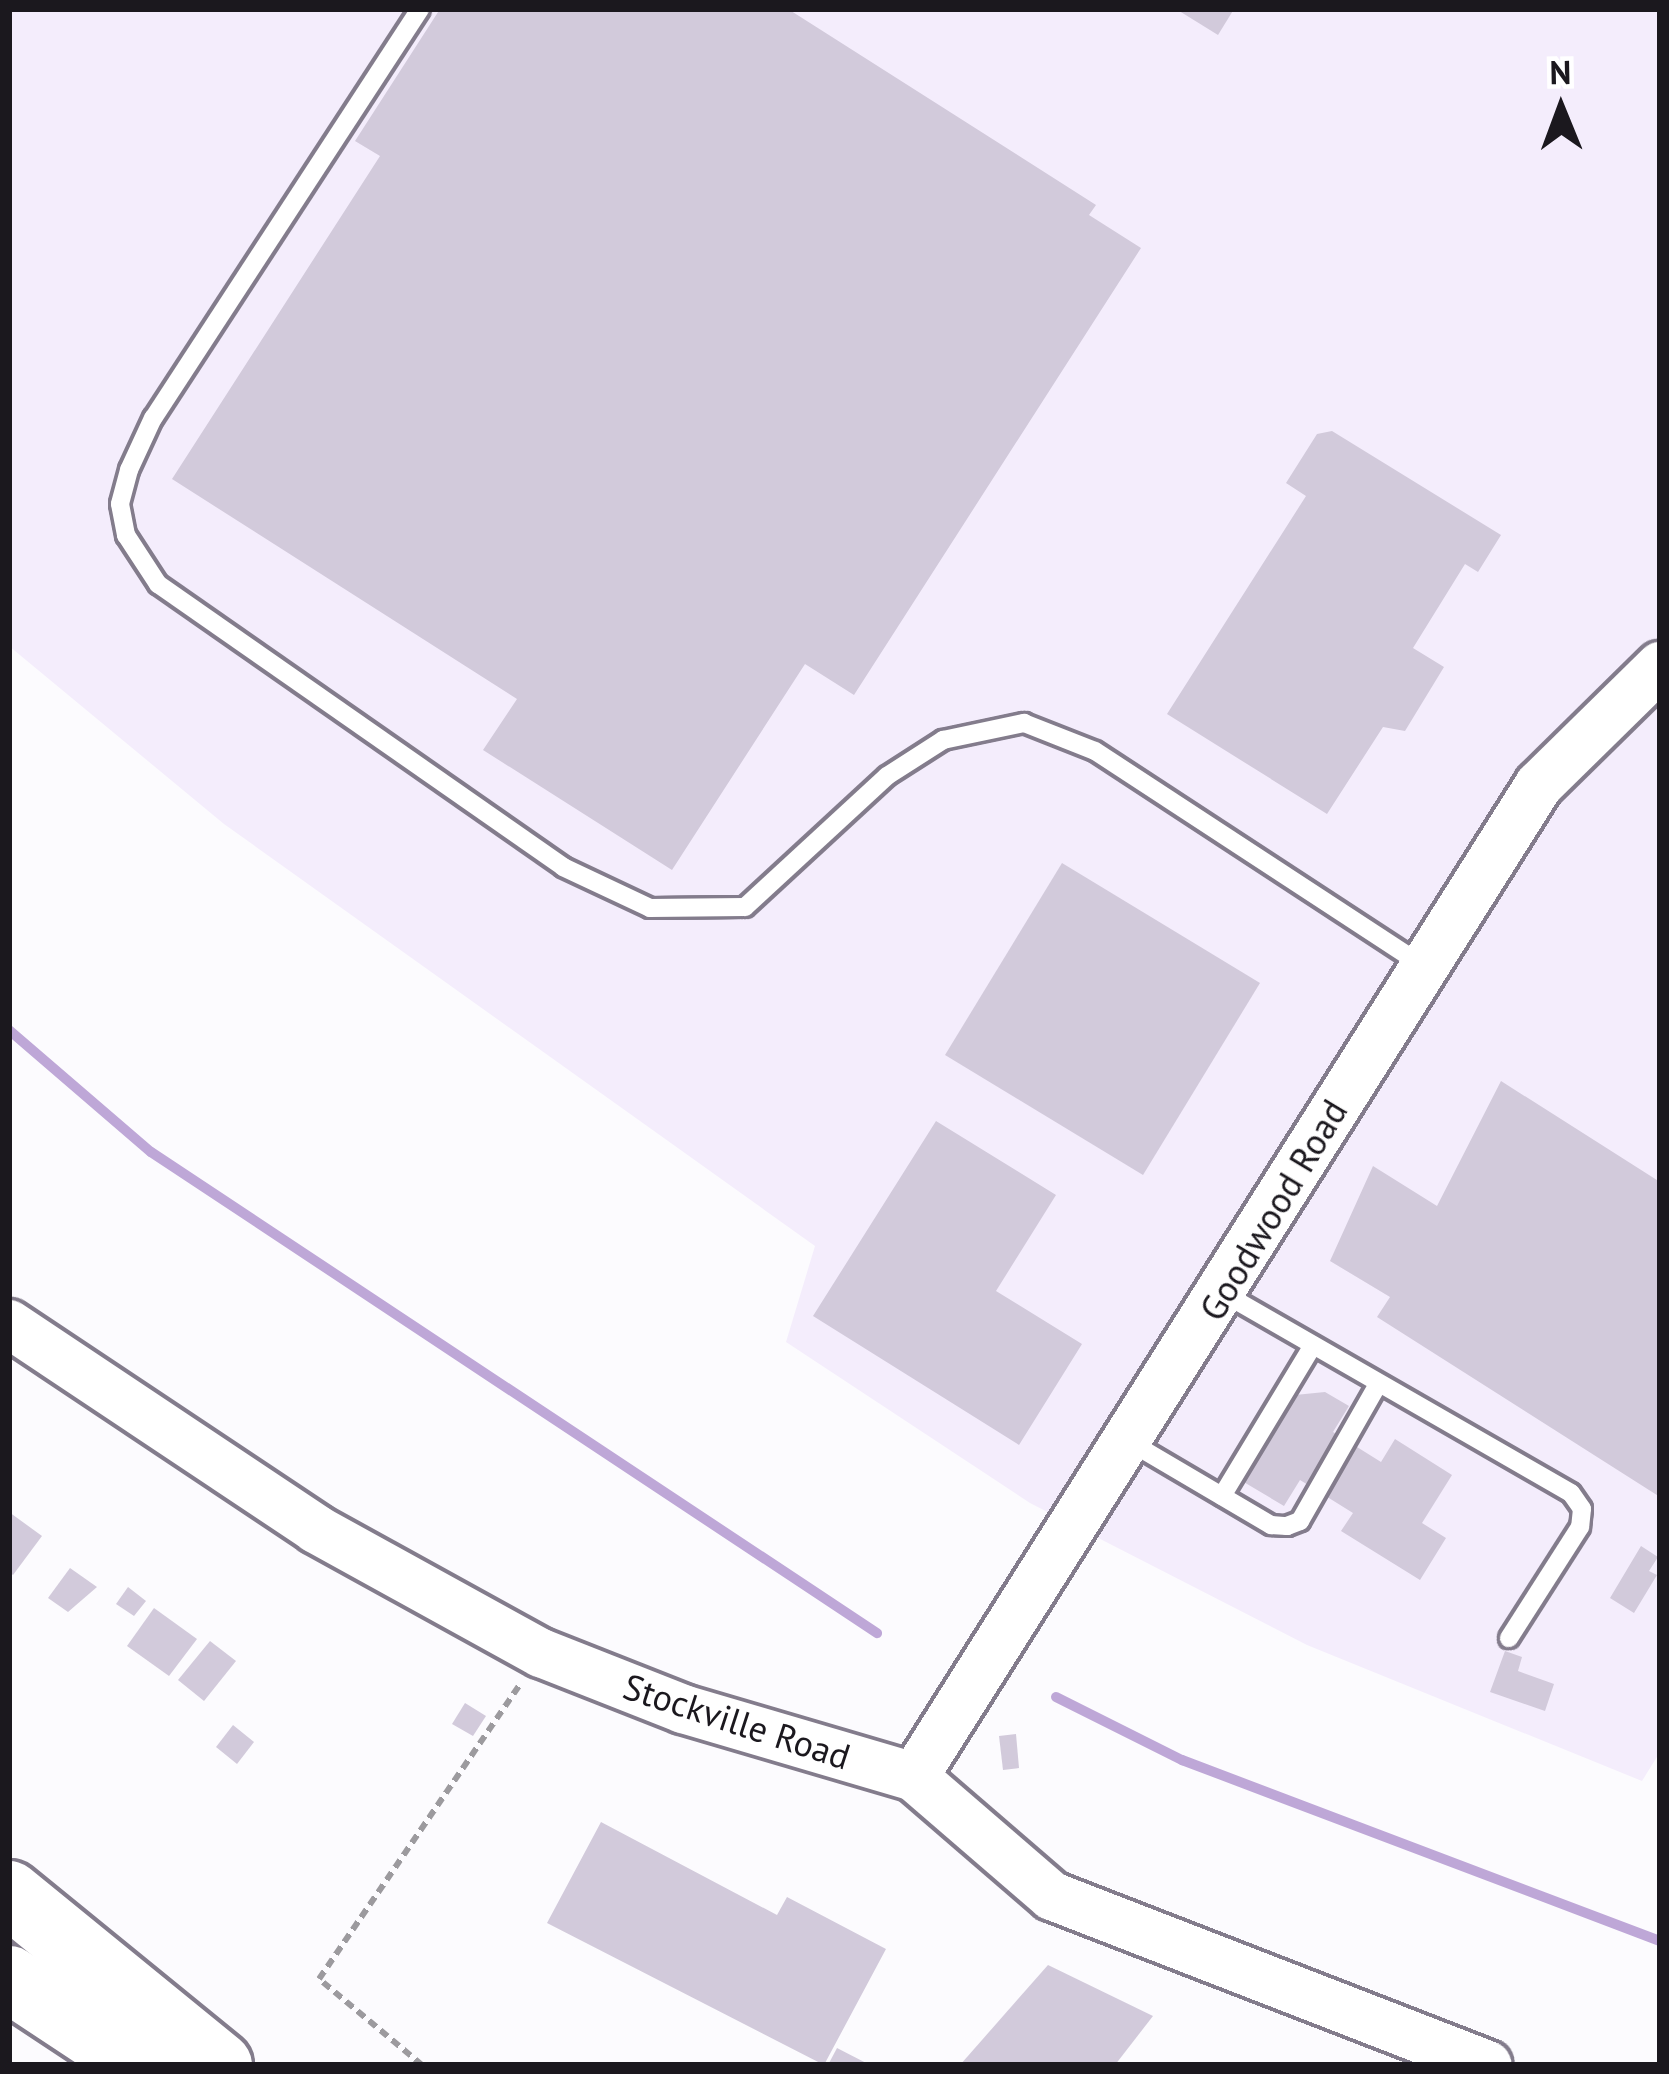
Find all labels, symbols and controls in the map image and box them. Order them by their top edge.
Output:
north arrow [1501,48,1621,168]
text: N [1549,50,1572,93]
street label: Goodwood Road [1190,1092,1356,1328]
street label: Stockville Road [618,1664,856,1778]

